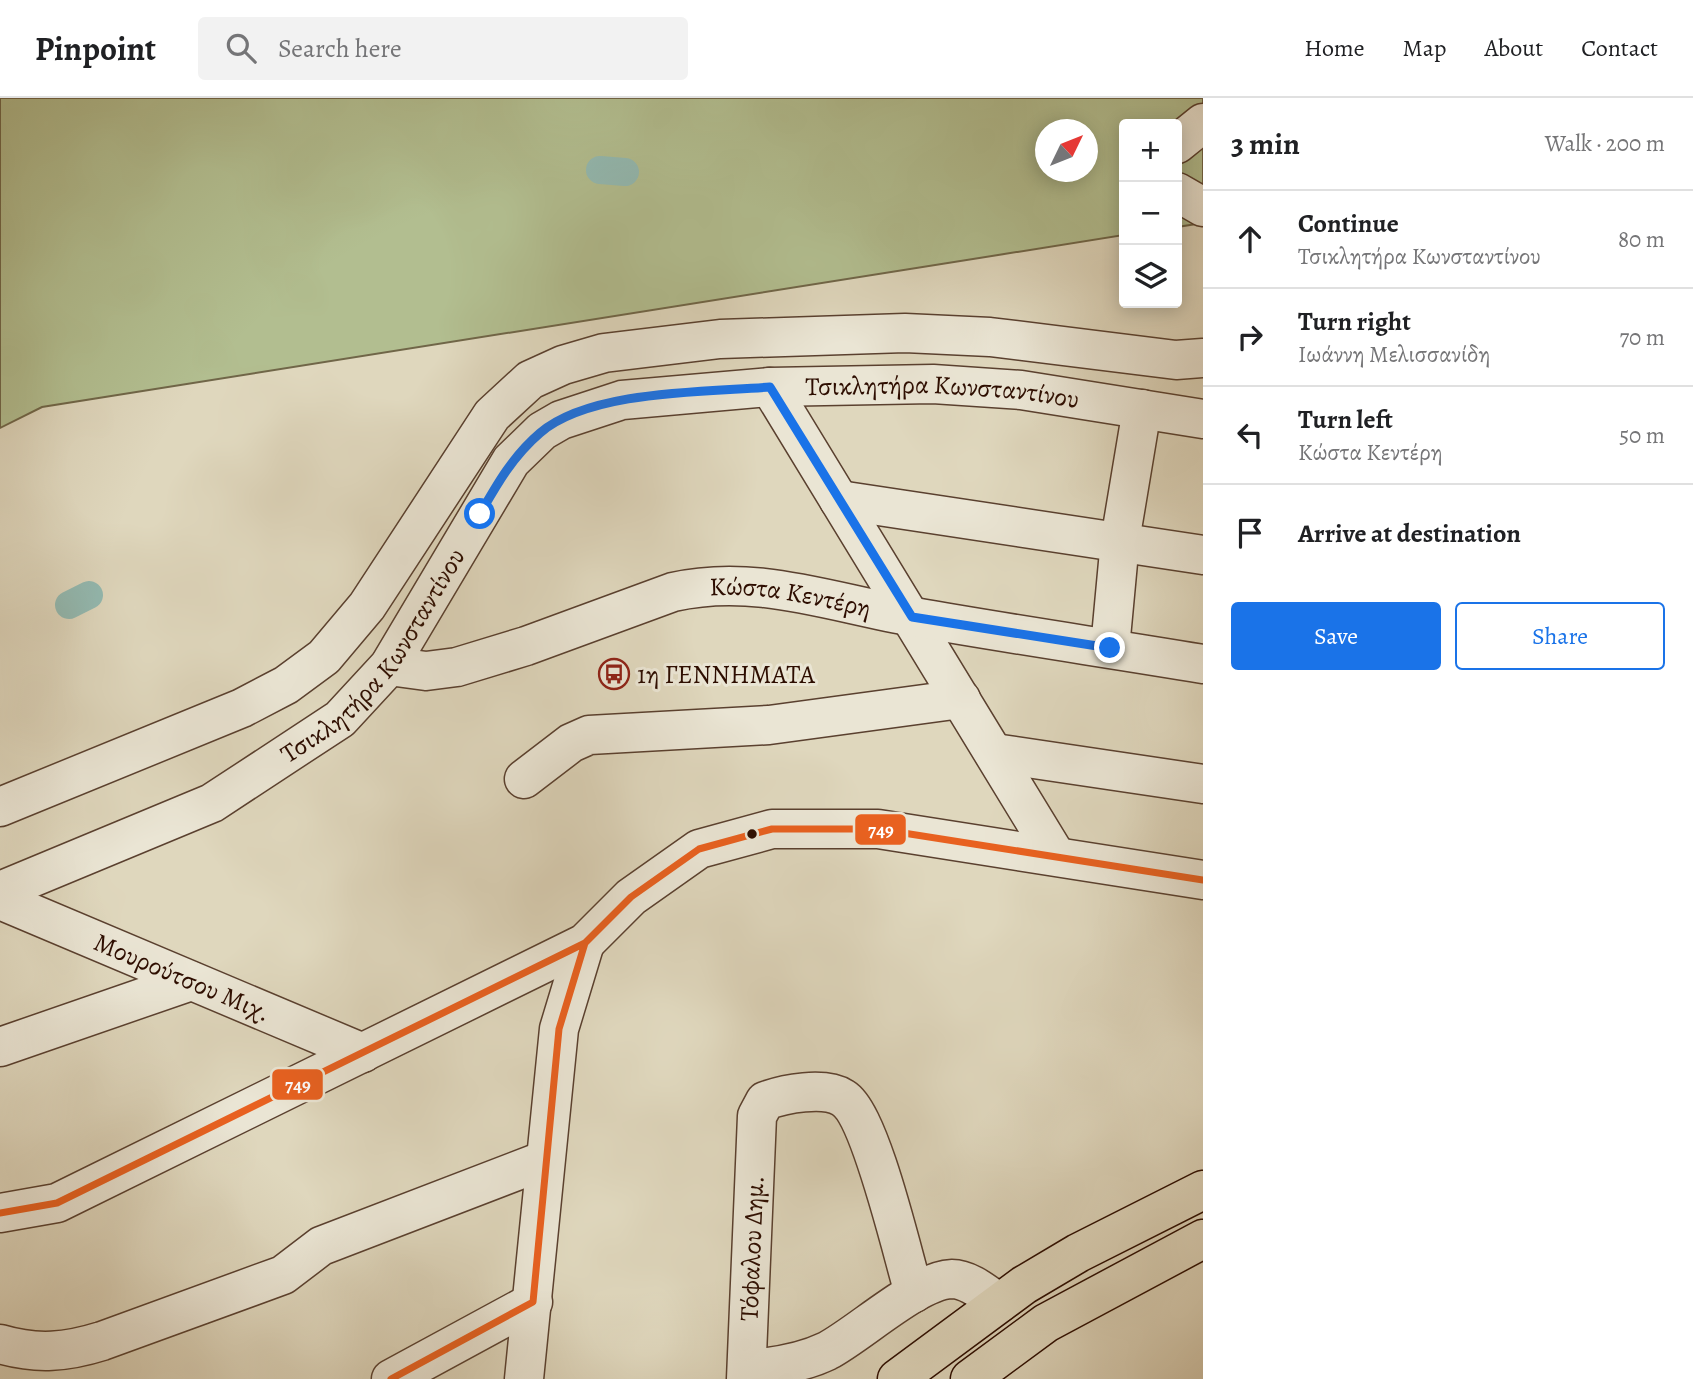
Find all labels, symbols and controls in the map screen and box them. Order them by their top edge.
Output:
search box [198,17,688,80]
text: Pinpoint [35,26,156,71]
icon: search [222,29,260,67]
text: Search here [278,31,402,66]
text: Home [1304,32,1365,64]
text: Map [1403,32,1447,64]
text: About [1485,32,1543,64]
text: Contact [1581,32,1658,64]
north arrow [1035,119,1098,182]
map controls [1119,119,1182,308]
button: + [1119,119,1182,182]
text: 3 min [1231,124,1300,164]
text: Walk · 200 m [1545,128,1665,159]
button: − [1119,182,1182,245]
text: Continue [1298,206,1399,241]
icon: ahead [1231,220,1269,258]
text: 80 m [1618,224,1665,255]
text: Τσικλητήρα Κωνσταντίνου [1298,241,1541,272]
button: layers [1119,245,1182,308]
text: Turn right [1298,304,1411,339]
icon: right [1231,318,1269,356]
text: 70 m [1619,322,1665,353]
text: Ιωάννη Μελισσανίδη [1298,339,1490,370]
street label: Τσικλητήρα Κωνσταντίνου [805,367,1082,417]
text: Turn left [1298,402,1393,437]
icon: left [1231,416,1269,454]
text: 50 m [1619,420,1665,451]
text: Κώστα Κεντέρη [1298,437,1443,468]
route start [464,498,495,529]
icon: arrive [1231,514,1269,552]
text: Arrive at destination [1298,516,1521,551]
street label: Τσικλητήρα Κωνσταντίνου [274,542,473,771]
street label: Κώστα Κεντέρη [709,569,875,626]
button: Save [1231,602,1441,670]
button: Share [1455,602,1665,670]
route end [1094,632,1125,663]
bus stop icon: 1η ΓΕΝΝΗΜΑΤΑ [597,657,631,691]
place label: 1η ΓΕΝΝΗΜΑΤΑ [637,657,816,692]
line badge: 749 [854,813,907,846]
text: 749 [868,817,894,843]
unlabelled marker [745,827,759,841]
street label: Μουρούτσου Μιχ. [89,925,276,1030]
line badge: 749 [271,1068,324,1101]
text: 749 [285,1072,311,1098]
street label: Τόφαλου Δημ. [731,1175,773,1322]

